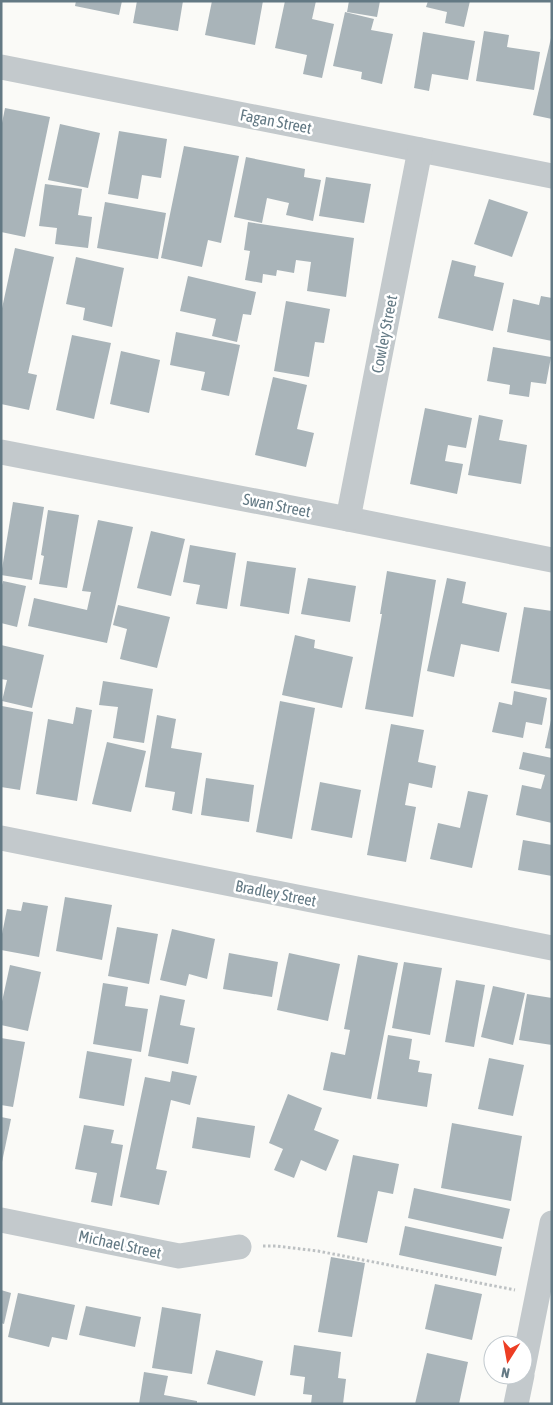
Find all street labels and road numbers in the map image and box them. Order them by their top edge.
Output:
street label: Fagan Street [238,105,314,138]
street label: Cowley Street [368,293,401,375]
street label: Swan Street [242,490,313,520]
street label: Bradley Street [234,876,318,911]
street label: Michael Street [77,1226,163,1262]

